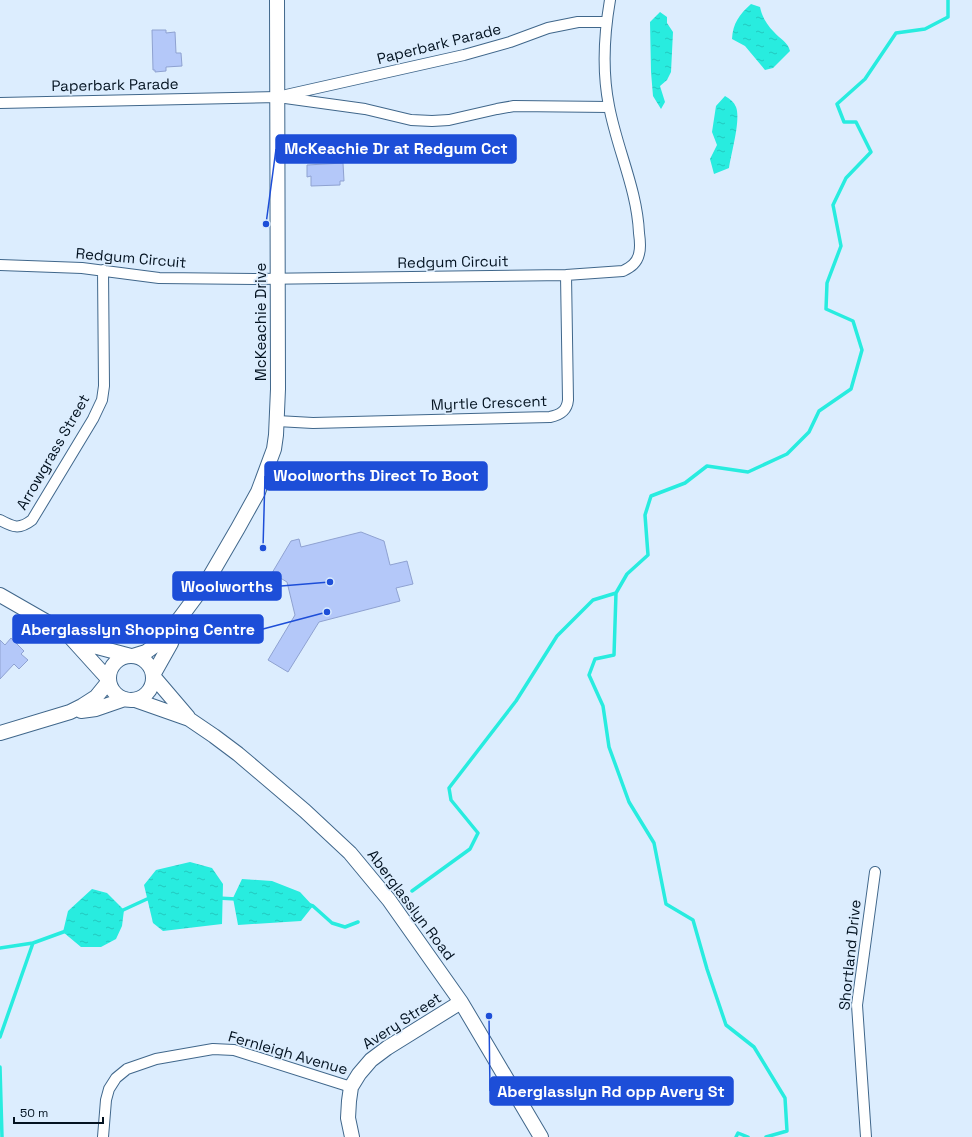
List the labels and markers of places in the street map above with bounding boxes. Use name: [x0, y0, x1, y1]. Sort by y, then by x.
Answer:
callout: McKeachie Dr at Redgum Cct: [276, 135, 516, 163]
callout: Woolworths Direct To Boot: [265, 462, 487, 490]
callout: Woolworths: [173, 572, 281, 600]
callout: Aberglasslyn Shopping Centre: [13, 615, 263, 643]
callout: Aberglasslyn Rd opp Avery St: [490, 1077, 733, 1105]

